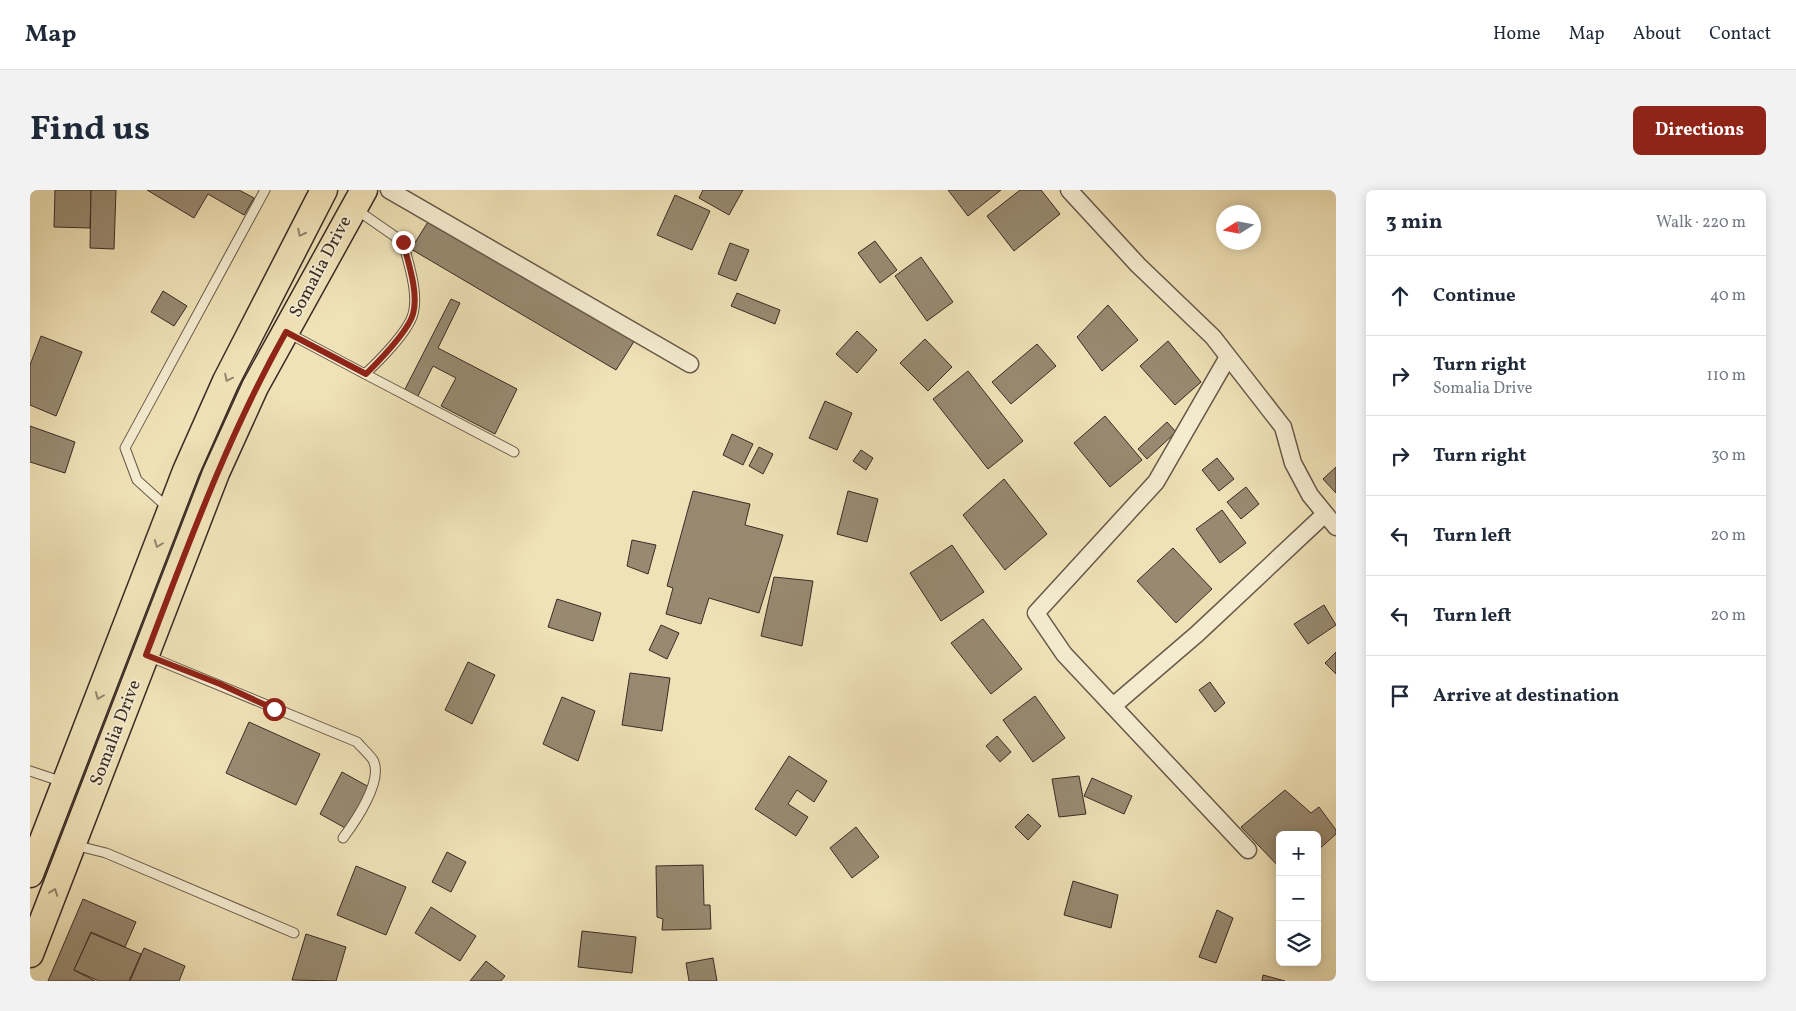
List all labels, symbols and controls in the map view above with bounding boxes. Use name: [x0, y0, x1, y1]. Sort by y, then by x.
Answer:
text: Map: [25, 18, 76, 52]
text: Home: [1493, 22, 1541, 47]
text: Map: [1569, 22, 1605, 47]
text: About: [1633, 22, 1681, 47]
text: Contact: [1709, 22, 1771, 47]
text: Find us: [30, 106, 150, 154]
button: Directions: [1633, 106, 1766, 155]
north arrow: [1216, 205, 1261, 250]
text: 3 min: [1386, 208, 1442, 237]
street label: Somalia Drive: [284, 212, 358, 322]
text: Walk · 220 m: [1656, 212, 1746, 234]
one-way arrow: [297, 228, 307, 237]
route end: [392, 231, 415, 254]
icon: ahead: [1386, 282, 1414, 310]
text: Continue: [1433, 283, 1516, 309]
text: 40 m: [1710, 285, 1746, 307]
text: Turn right: [1433, 352, 1526, 378]
icon: right: [1386, 362, 1414, 390]
text: 110 m: [1707, 365, 1746, 387]
one-way arrow: [223, 373, 234, 382]
text: Somalia Drive: [1433, 378, 1532, 400]
icon: right: [1386, 442, 1414, 470]
text: Turn right: [1433, 443, 1526, 469]
text: 30 m: [1711, 445, 1746, 467]
icon: left: [1386, 522, 1414, 550]
text: Turn left: [1433, 523, 1512, 549]
text: 20 m: [1711, 525, 1746, 547]
one-way arrow: [153, 539, 164, 548]
icon: left: [1386, 602, 1414, 630]
text: Turn left: [1433, 603, 1512, 629]
text: 20 m: [1711, 605, 1746, 627]
street label: Somalia Drive: [84, 676, 148, 790]
icon: arrive: [1386, 682, 1414, 710]
text: Arrive at destination: [1433, 683, 1619, 709]
one-way arrow: [95, 691, 105, 699]
route start: [263, 698, 286, 721]
map controls: [1276, 831, 1321, 966]
button: +: [1276, 831, 1321, 876]
button: −: [1276, 876, 1321, 921]
one-way arrow: [48, 889, 58, 897]
button: layers: [1276, 921, 1321, 966]

